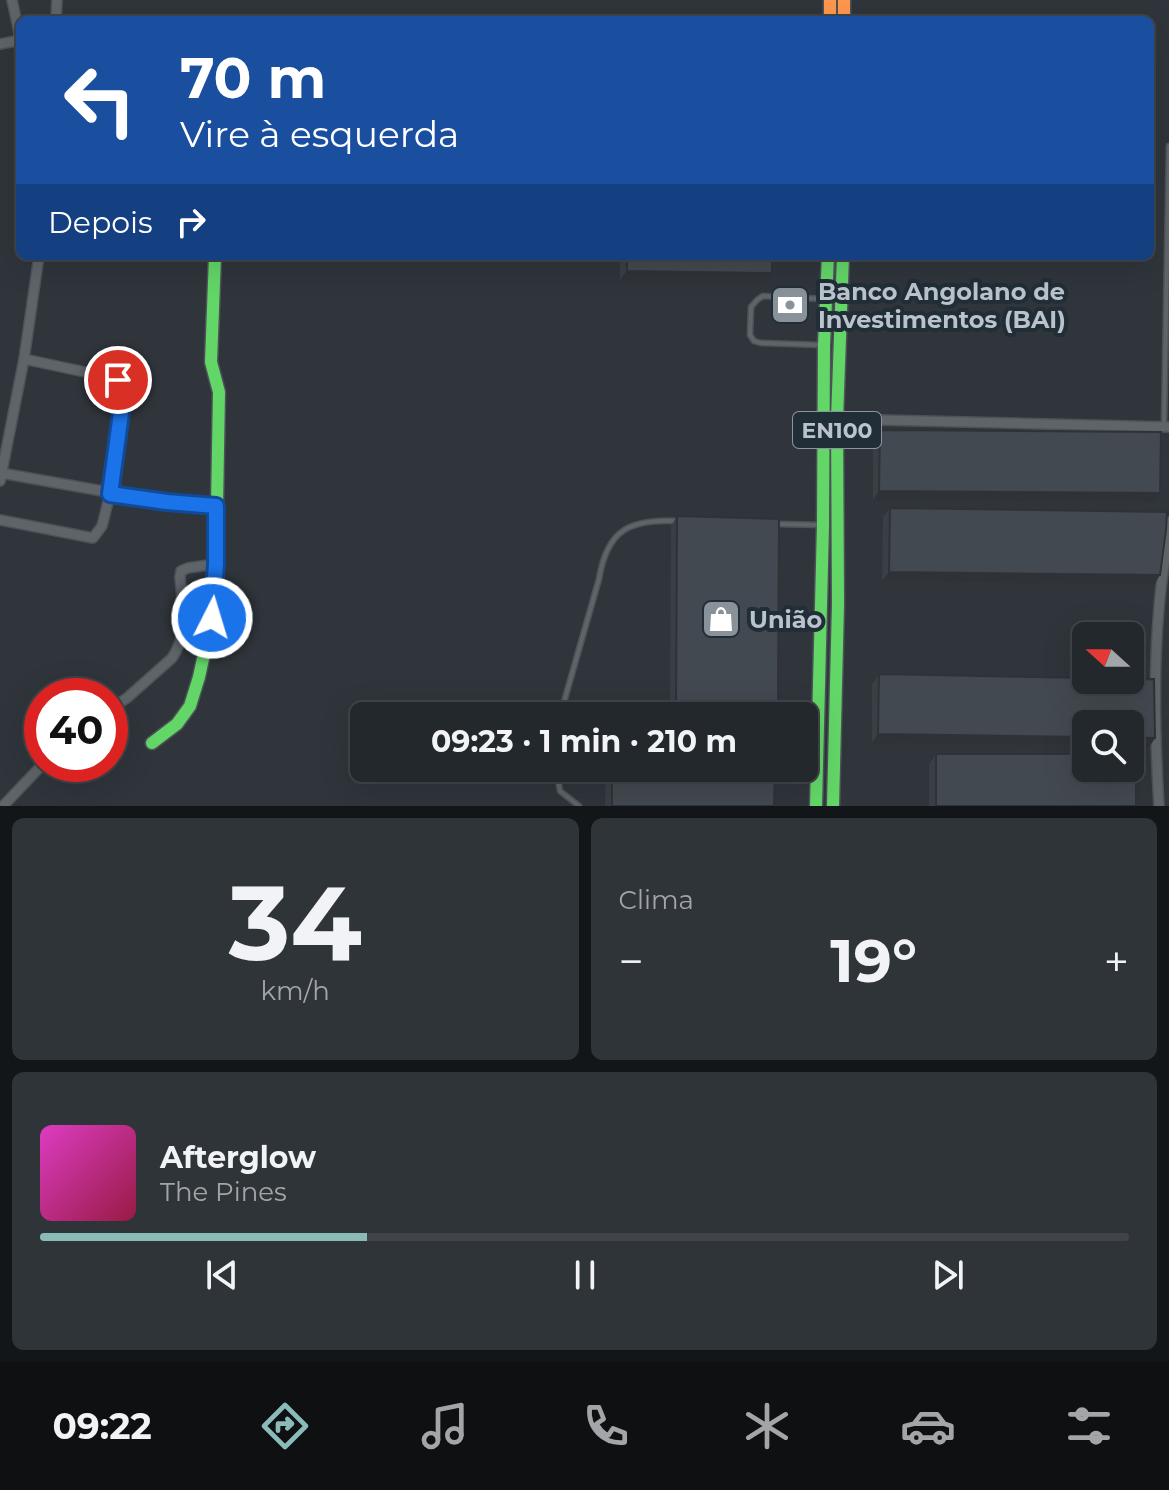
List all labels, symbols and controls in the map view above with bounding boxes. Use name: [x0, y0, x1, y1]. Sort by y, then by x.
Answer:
text: 70 m: [180, 44, 326, 112]
icon: left: [48, 48, 152, 152]
text: Vire à esquerda: [180, 112, 459, 156]
icon: right: [169, 200, 213, 244]
text: Depois: [48, 204, 153, 241]
place label: Banco Angolano de Investimentos (BAI): [818, 277, 1066, 334]
bank icon: Banco Angolano de Investimentos (BAI): [769, 284, 811, 326]
pin: [84, 346, 152, 414]
icon: arrive: [96, 358, 140, 402]
road number: EN100: [793, 412, 881, 448]
position arrow: [170, 576, 254, 660]
shop icon: União: [700, 598, 742, 640]
place label: União: [749, 605, 822, 634]
north arrow: [1072, 622, 1144, 694]
map controls: [1072, 622, 1144, 782]
speed limit sign: 40: [24, 678, 128, 782]
button: search: [1072, 710, 1144, 782]
text: 09:23 · 1 min · 210 m: [431, 723, 737, 760]
text: 34: [229, 859, 362, 986]
text: Clima: [619, 884, 694, 916]
text: 19°: [830, 924, 917, 997]
text: −: [619, 934, 644, 988]
text: +: [1104, 934, 1129, 988]
text: km/h: [261, 975, 330, 1007]
text: Afterglow: [160, 1139, 316, 1176]
text: The Pines: [160, 1176, 287, 1208]
icon: previous: [200, 1253, 244, 1297]
icon: pause: [563, 1253, 607, 1297]
icon: next: [926, 1253, 970, 1297]
icon: directions: [257, 1398, 313, 1454]
icon: music: [417, 1398, 473, 1454]
icon: phone: [578, 1398, 634, 1454]
icon: climate: [739, 1398, 795, 1454]
icon: car: [900, 1398, 956, 1454]
icon: filters: [1061, 1398, 1117, 1454]
text: 09:22: [52, 1404, 152, 1448]

